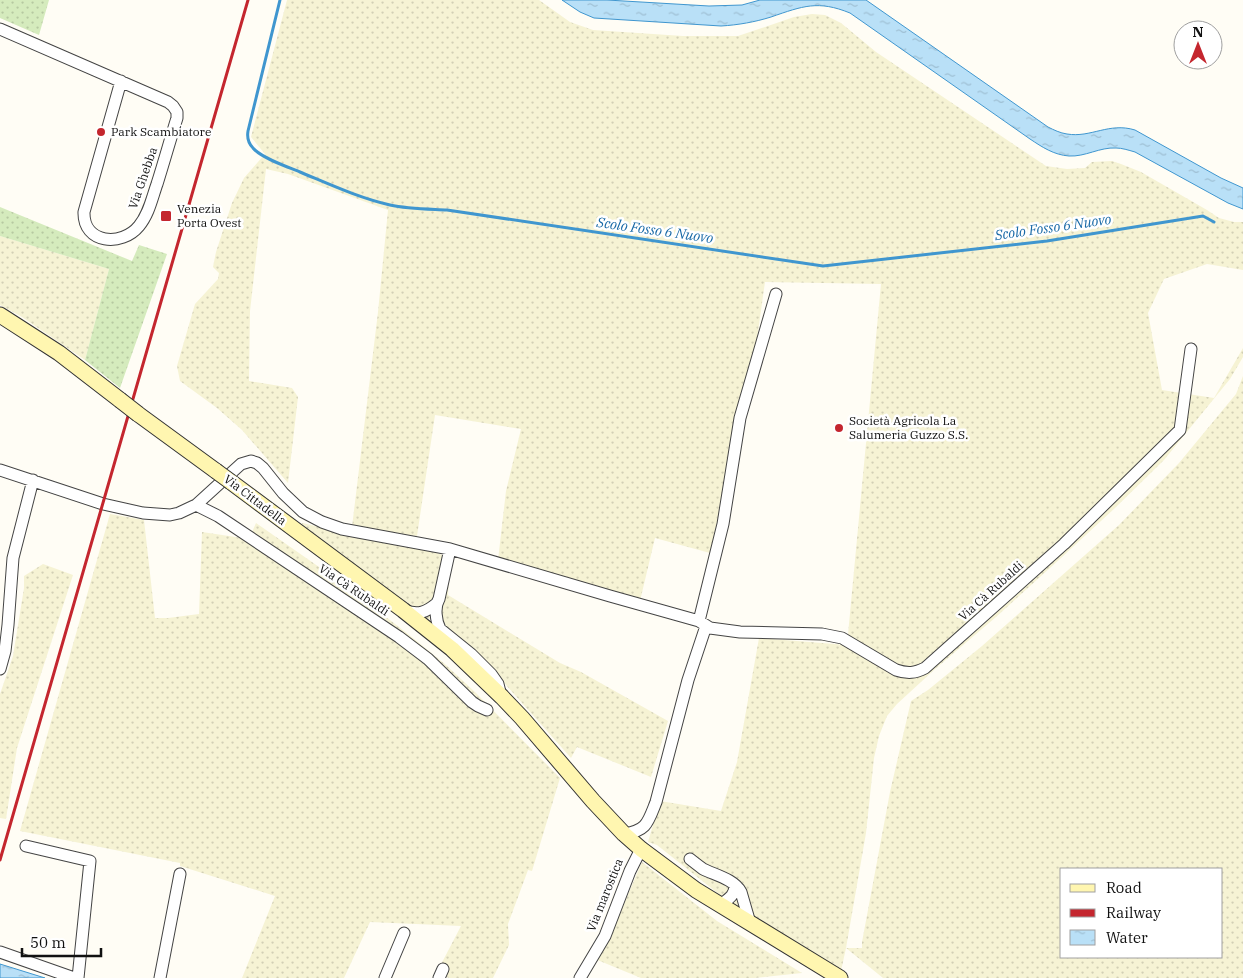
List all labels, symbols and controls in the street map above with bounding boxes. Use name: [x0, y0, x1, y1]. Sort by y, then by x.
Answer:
north arrow: [1173, 20, 1223, 70]
text: N: [1192, 23, 1204, 41]
place label: Park Scambiatore: [111, 124, 211, 139]
marker: Park Scambiatore: [95, 126, 107, 138]
street label: Via Ghebba: [125, 145, 160, 211]
place label: Venezia Porta Ovest: [177, 201, 241, 230]
marker: Venezia Porta Ovest: [159, 209, 173, 223]
water label: Scolo Fosso 6 Nuovo: [993, 210, 1113, 244]
water label: Scolo Fosso 6 Nuovo: [595, 213, 715, 247]
place label: Società Agricola La Salumeria Guzzo S.S.: [849, 413, 968, 442]
marker: Società Agricola La Salumeria Guzzo S.S.: [833, 422, 845, 434]
street label: Via Cittadella: [221, 471, 290, 528]
street label: Via Cà Rubaldi: [955, 558, 1026, 624]
street label: Via Cà Rubaldi: [316, 560, 393, 619]
street label: Via marostica: [583, 856, 626, 934]
legend: [1060, 868, 1223, 958]
text: Road: [1106, 878, 1142, 897]
text: Railway: [1106, 903, 1161, 922]
scale bar: [22, 926, 101, 958]
text: Water: [1106, 928, 1148, 947]
text: 50 m: [30, 933, 66, 952]

